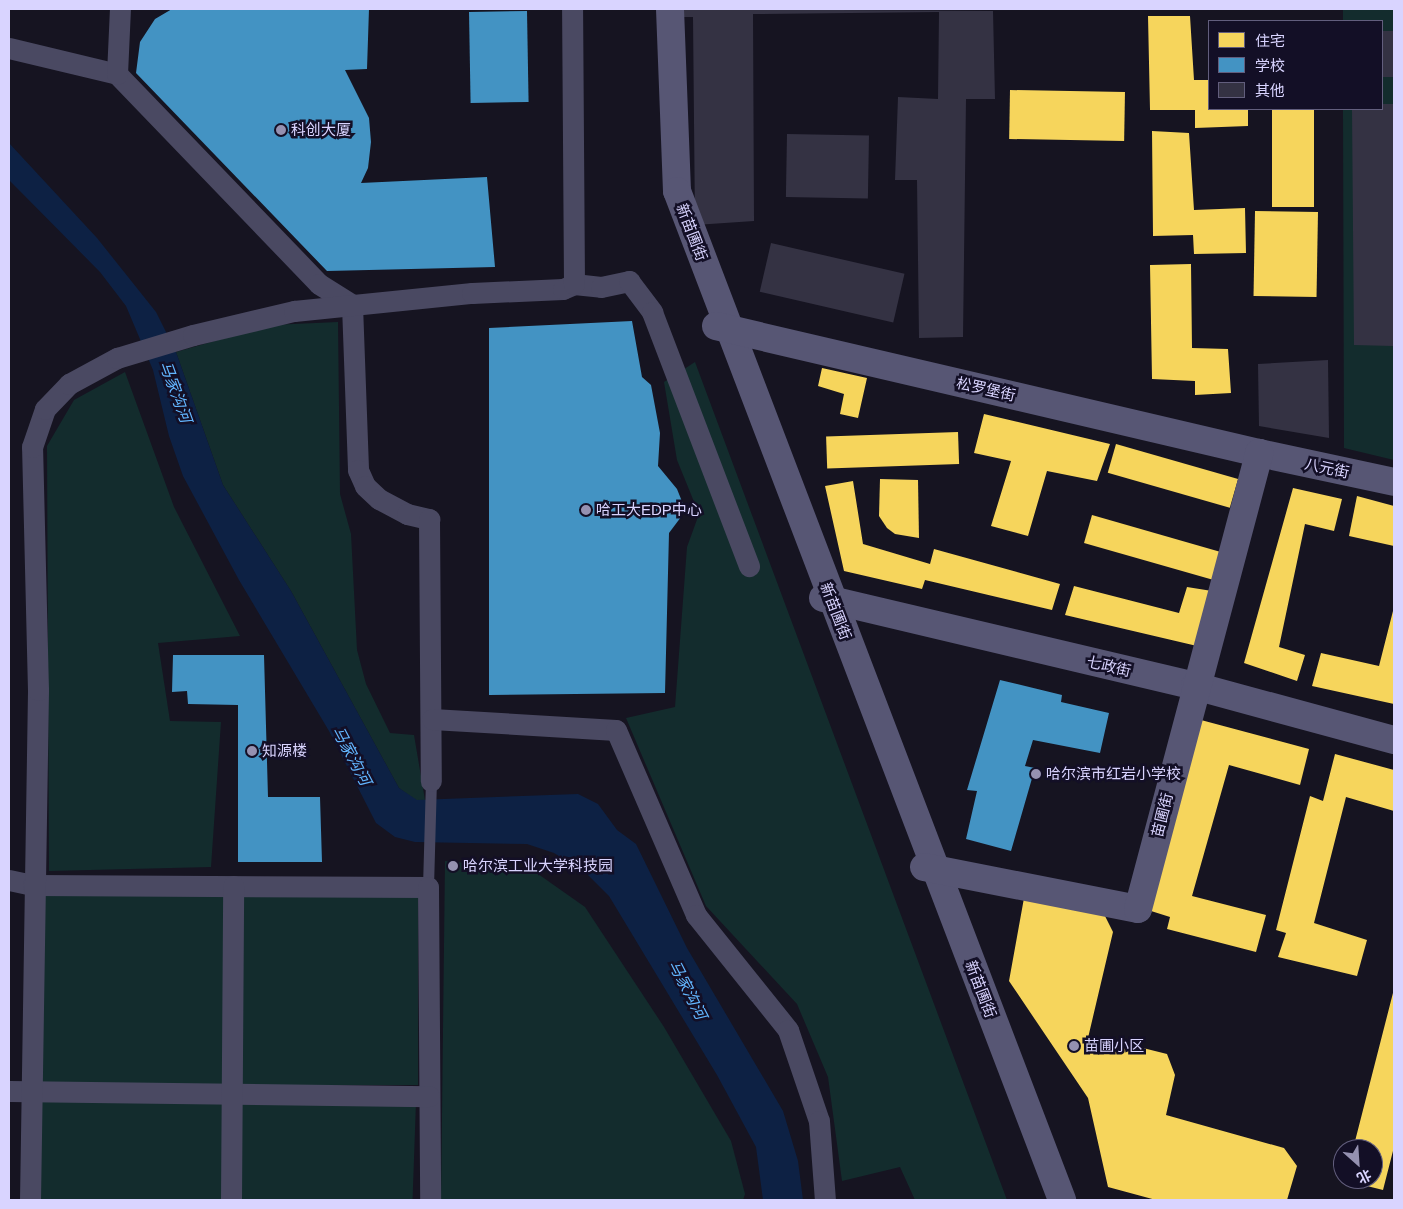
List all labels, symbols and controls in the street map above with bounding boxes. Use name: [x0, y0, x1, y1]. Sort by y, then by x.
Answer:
legend: [1208, 20, 1383, 110]
text: 住宅: [1255, 32, 1285, 49]
text: 学校: [1255, 57, 1285, 74]
text: 其他: [1255, 82, 1285, 99]
place label: 科创大厦: [291, 121, 351, 139]
marker: 科创大厦: [275, 124, 287, 136]
street label: 新苗圃街: [673, 201, 711, 263]
water label: 马家沟河: [155, 359, 195, 425]
street label: 松罗堡街: [955, 373, 1017, 405]
street label: 八元街: [1303, 455, 1351, 481]
place label: 哈工大EDP中心: [596, 501, 702, 519]
marker: 哈工大EDP中心: [580, 504, 592, 516]
street label: 新苗圃街: [817, 580, 855, 642]
street label: 七政街: [1085, 652, 1133, 680]
water label: 马家沟河: [328, 723, 374, 789]
place label: 知源楼: [262, 742, 307, 760]
marker: 知源楼: [246, 745, 258, 757]
place label: 哈尔滨市红岩小学校: [1046, 765, 1181, 783]
marker: 哈尔滨市红岩小学校: [1030, 768, 1042, 780]
street label: 苗圃街: [1148, 791, 1176, 839]
place label: 哈尔滨工业大学科技园: [463, 857, 613, 875]
marker: 哈尔滨工业大学科技园: [447, 860, 459, 872]
water label: 马家沟河: [664, 957, 710, 1023]
street label: 新苗圃街: [962, 958, 1000, 1020]
place label: 苗圃小区: [1084, 1037, 1144, 1055]
marker: 苗圃小区: [1068, 1040, 1080, 1052]
north arrow: [1333, 1139, 1383, 1189]
text: 北: [1354, 1166, 1374, 1187]

